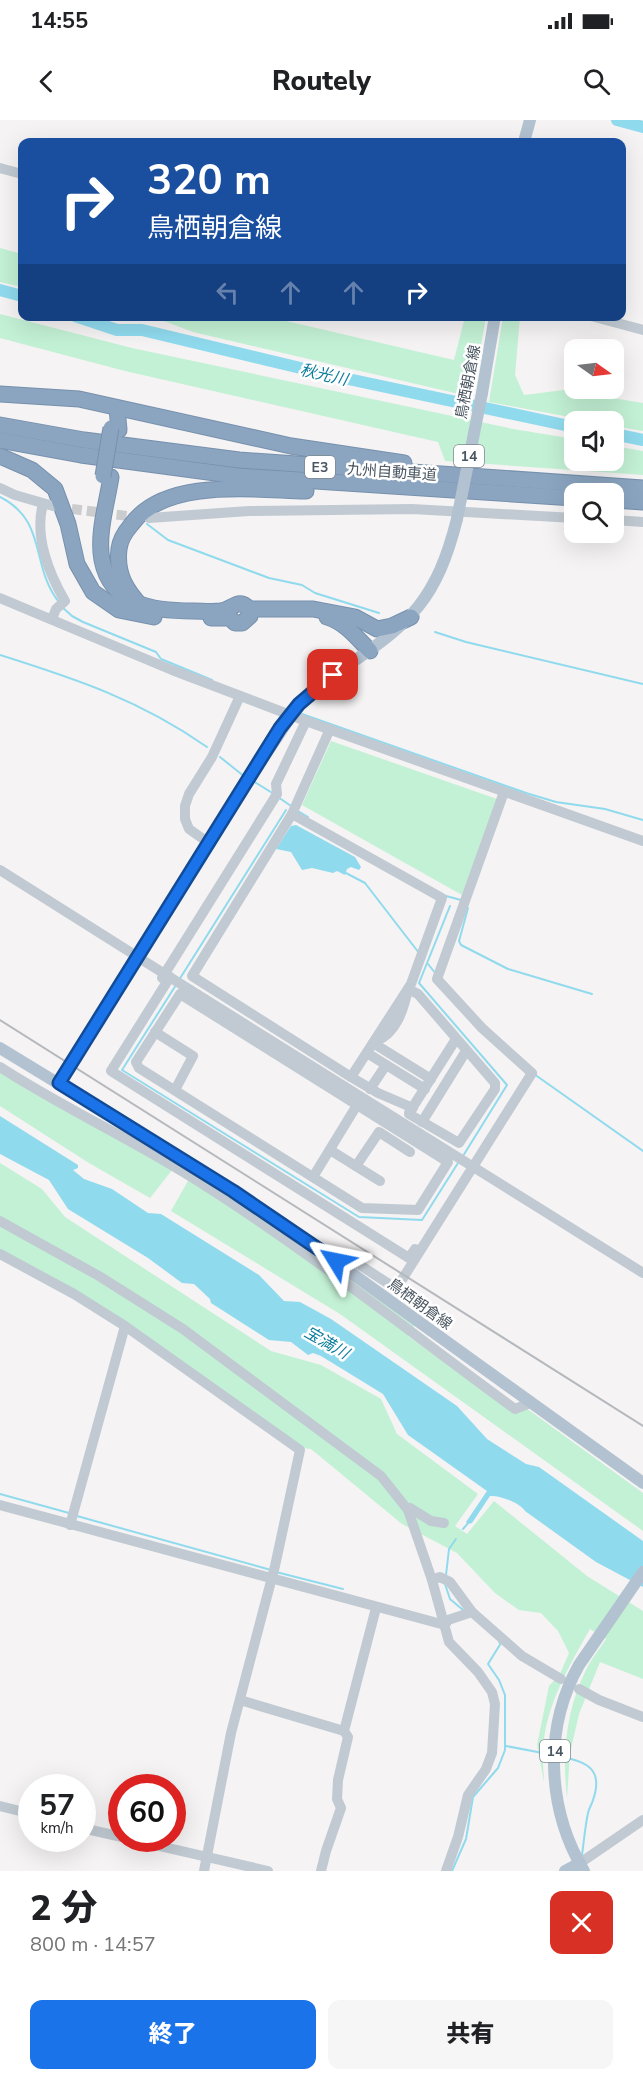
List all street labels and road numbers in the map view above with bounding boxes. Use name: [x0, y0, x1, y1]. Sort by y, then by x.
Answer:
street label: 鳥栖朝倉線: [451, 343, 485, 421]
road number: 14: [454, 445, 484, 467]
road number: E3: [305, 456, 335, 478]
street label: 九州自動車道: [346, 459, 438, 485]
street label: 鳥栖朝倉線: [384, 1274, 456, 1334]
road number: 14: [540, 1740, 570, 1762]

